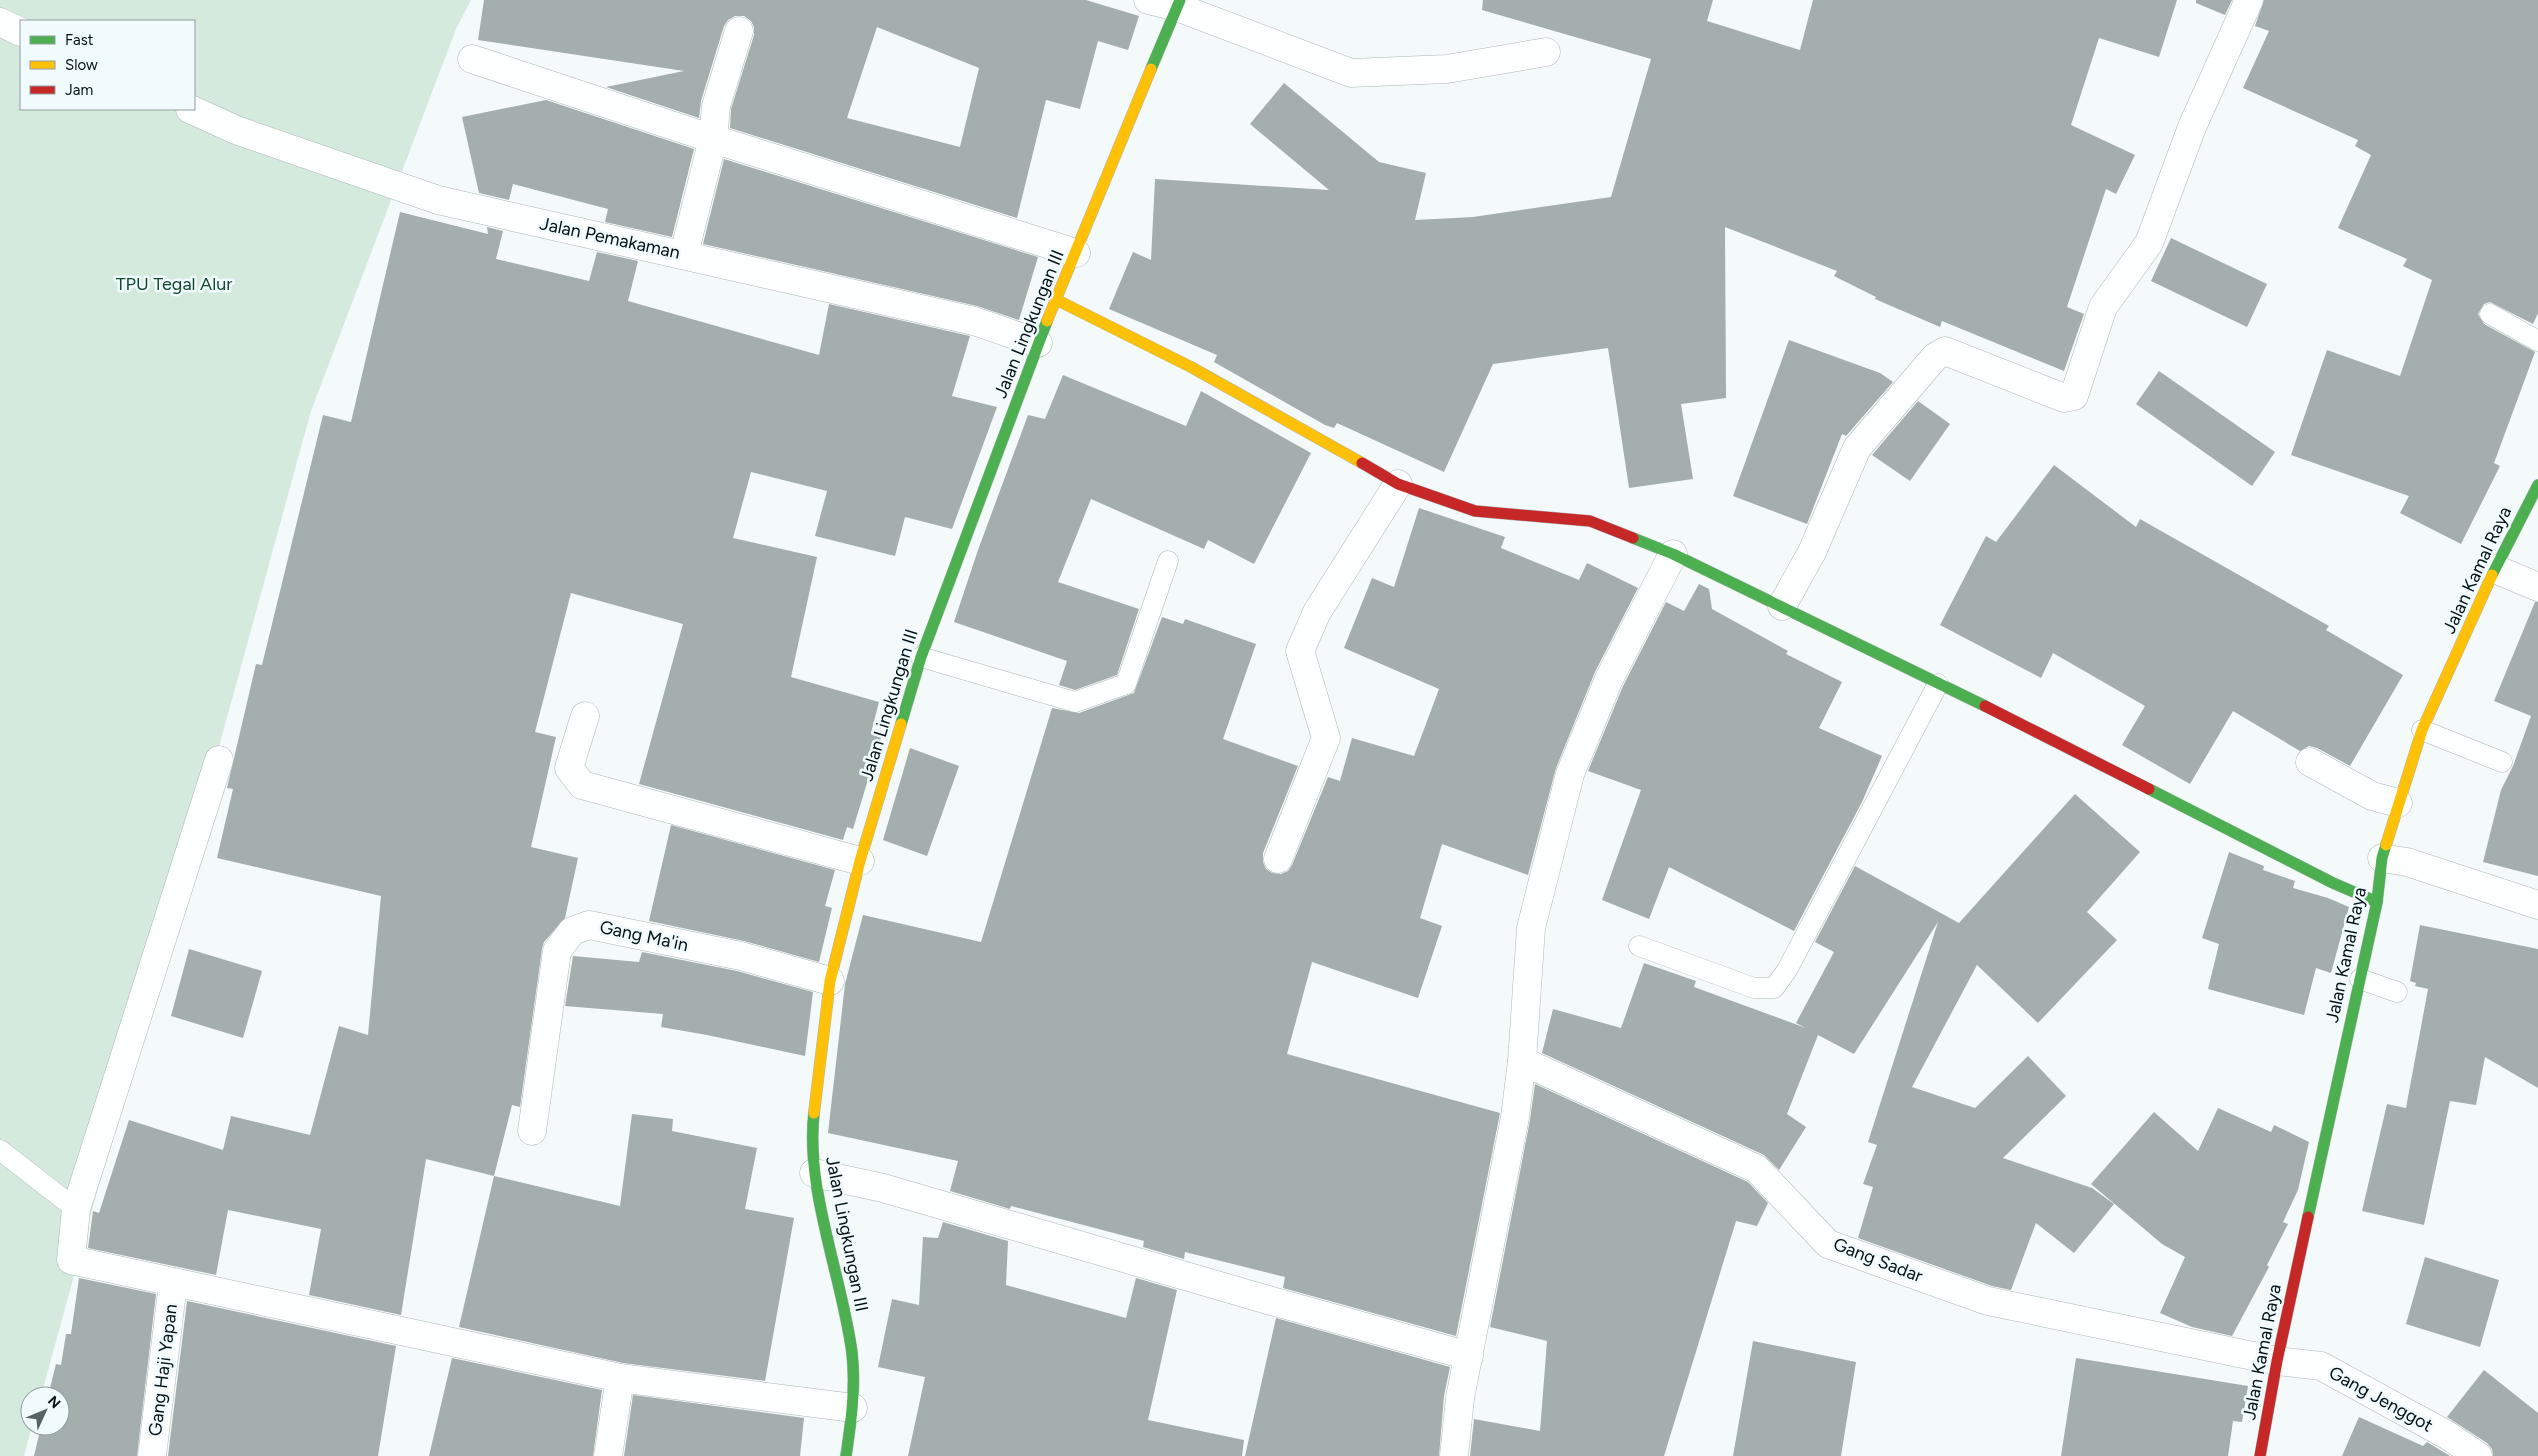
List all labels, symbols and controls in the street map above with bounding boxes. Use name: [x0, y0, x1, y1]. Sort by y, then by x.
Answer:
legend: [20, 20, 195, 110]
text: Fast: [65, 31, 94, 49]
text: Slow: [65, 56, 98, 74]
text: Jam: [65, 81, 93, 99]
street label: Jalan Pemakaman: [538, 212, 682, 264]
street label: Jalan Lingkungan III: [989, 247, 1069, 401]
park label: TPU Tegal Alur: [116, 273, 232, 295]
street label: Jalan Kamal Raya: [2438, 503, 2516, 637]
street label: Jalan Lingkungan III: [855, 626, 923, 784]
street label: Jalan Kamal Raya: [2321, 885, 2371, 1025]
street label: Gang Ma'in: [598, 916, 690, 956]
street label: Jalan Lingkungan III: [821, 1154, 873, 1314]
street label: Gang Sadar: [1830, 1233, 1926, 1287]
street label: Jalan Kamal Raya: [2238, 1282, 2286, 1422]
street label: Gang Haji Yapan: [144, 1303, 182, 1437]
street label: Gang Jenggot: [2325, 1361, 2437, 1437]
north arrow: [20, 1386, 70, 1436]
text: N: [44, 1393, 64, 1412]

